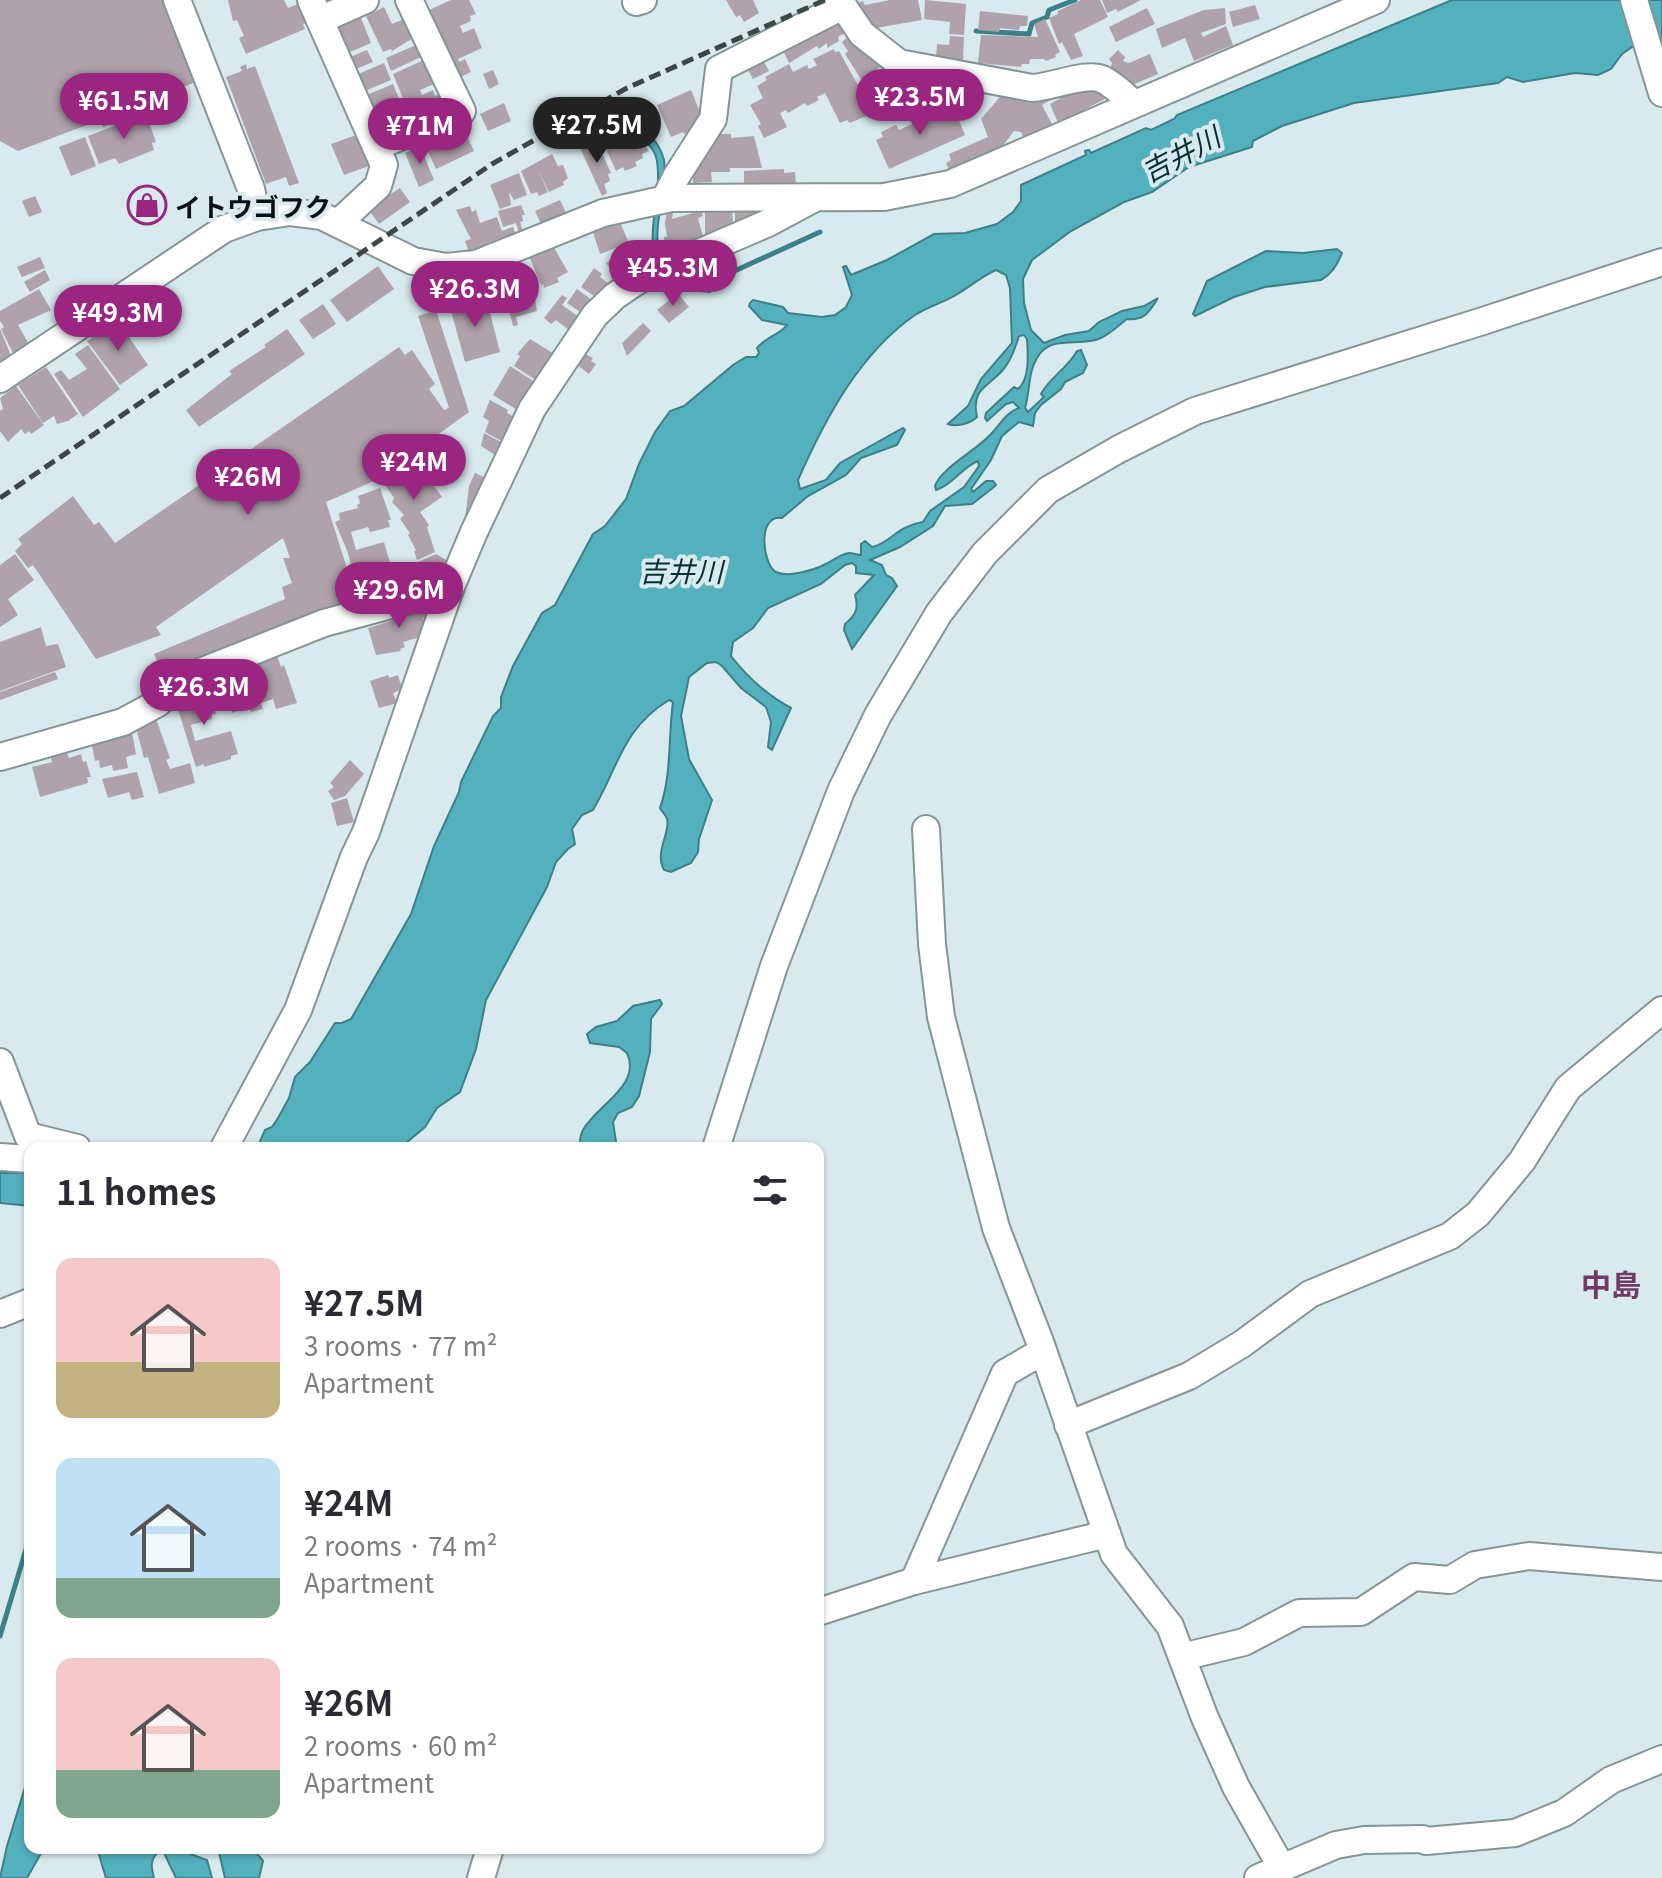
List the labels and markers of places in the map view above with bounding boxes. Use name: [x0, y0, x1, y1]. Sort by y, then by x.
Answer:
pin: ¥23.5M: [855, 69, 985, 137]
pin: ¥61.5M: [59, 73, 189, 141]
pin: ¥27.5M: [532, 97, 662, 165]
pin: ¥71M: [373, 98, 467, 166]
shop icon: イトウゴフク: [126, 184, 168, 226]
place label: イトウゴフク: [175, 187, 331, 224]
pin: ¥45.3M: [608, 240, 738, 308]
pin: ¥26.3M: [410, 261, 540, 329]
pin: ¥49.3M: [53, 285, 183, 353]
pin: ¥24M: [367, 434, 461, 502]
pin: ¥26M: [201, 449, 295, 517]
pin: ¥29.6M: [334, 562, 464, 630]
pin: ¥26.3M: [139, 659, 269, 727]

